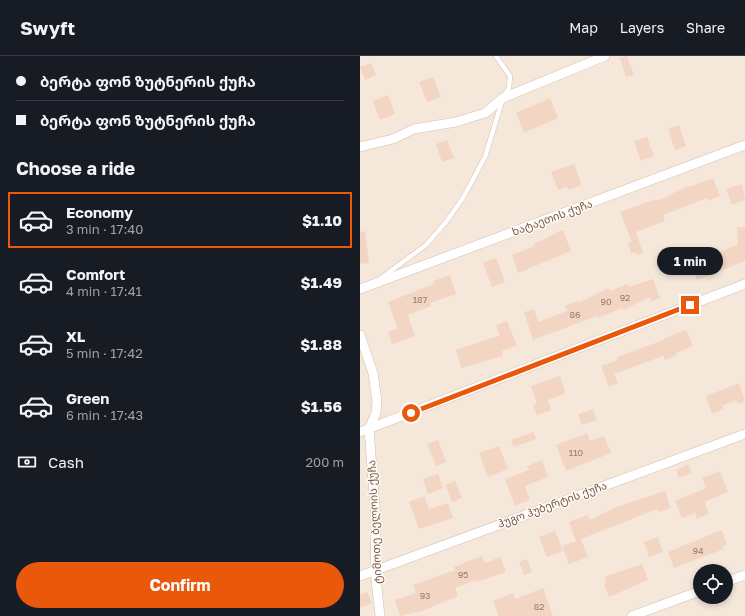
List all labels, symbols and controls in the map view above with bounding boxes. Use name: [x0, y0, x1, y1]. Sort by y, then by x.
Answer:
text: Swyft: [20, 16, 75, 39]
text: Map: [569, 19, 598, 36]
text: Layers: [620, 19, 664, 36]
text: Share: [686, 19, 725, 36]
text: ბერტა ფონ ზუტნერის ქუჩა: [40, 72, 256, 90]
text: ბერტა ფონ ზუტნერის ქუჩა: [40, 111, 256, 129]
text: Choose a ride: [16, 157, 135, 179]
street label: ხატაეთის ქუჩა: [510, 196, 594, 239]
icon: car: [18, 202, 54, 238]
text: Economy: [66, 203, 133, 221]
text: $1.10: [302, 211, 342, 229]
text: 3 min · 17:40: [66, 221, 143, 237]
callout: 1 min: [657, 247, 723, 275]
text: 1 min: [674, 253, 706, 269]
icon: car: [18, 264, 54, 300]
text: Comfort: [66, 265, 125, 283]
text: $1.49: [301, 273, 342, 291]
text: 4 min · 17:41: [66, 283, 142, 299]
house number: 92: [620, 292, 630, 303]
house number: 187: [413, 294, 428, 305]
house number: 90: [600, 296, 612, 307]
route end: [681, 296, 699, 314]
house number: 86: [570, 309, 580, 320]
icon: car: [18, 326, 54, 362]
text: XL: [66, 327, 85, 345]
text: $1.88: [300, 335, 342, 353]
text: 5 min · 17:42: [66, 345, 143, 361]
icon: car: [18, 388, 54, 424]
text: Green: [66, 389, 109, 407]
text: $1.56: [301, 397, 342, 415]
route start: [402, 404, 420, 422]
text: 6 min · 17:43: [66, 407, 143, 423]
house number: 110: [569, 447, 584, 458]
icon: cash: [16, 451, 38, 473]
text: Cash: [48, 453, 84, 471]
text: 200 m: [306, 454, 344, 470]
street label: ტიმოთე ბელოის ქუჩა: [364, 460, 385, 584]
street label: ჰუგო ჰუბერტის ქუჩა: [496, 478, 609, 531]
house number: 94: [693, 545, 704, 556]
button: Confirm: [16, 562, 344, 608]
map controls: [693, 564, 733, 604]
button: locate: [693, 564, 733, 604]
house number: 95: [458, 569, 468, 580]
house number: 93: [420, 590, 430, 601]
house number: 82: [534, 601, 544, 612]

